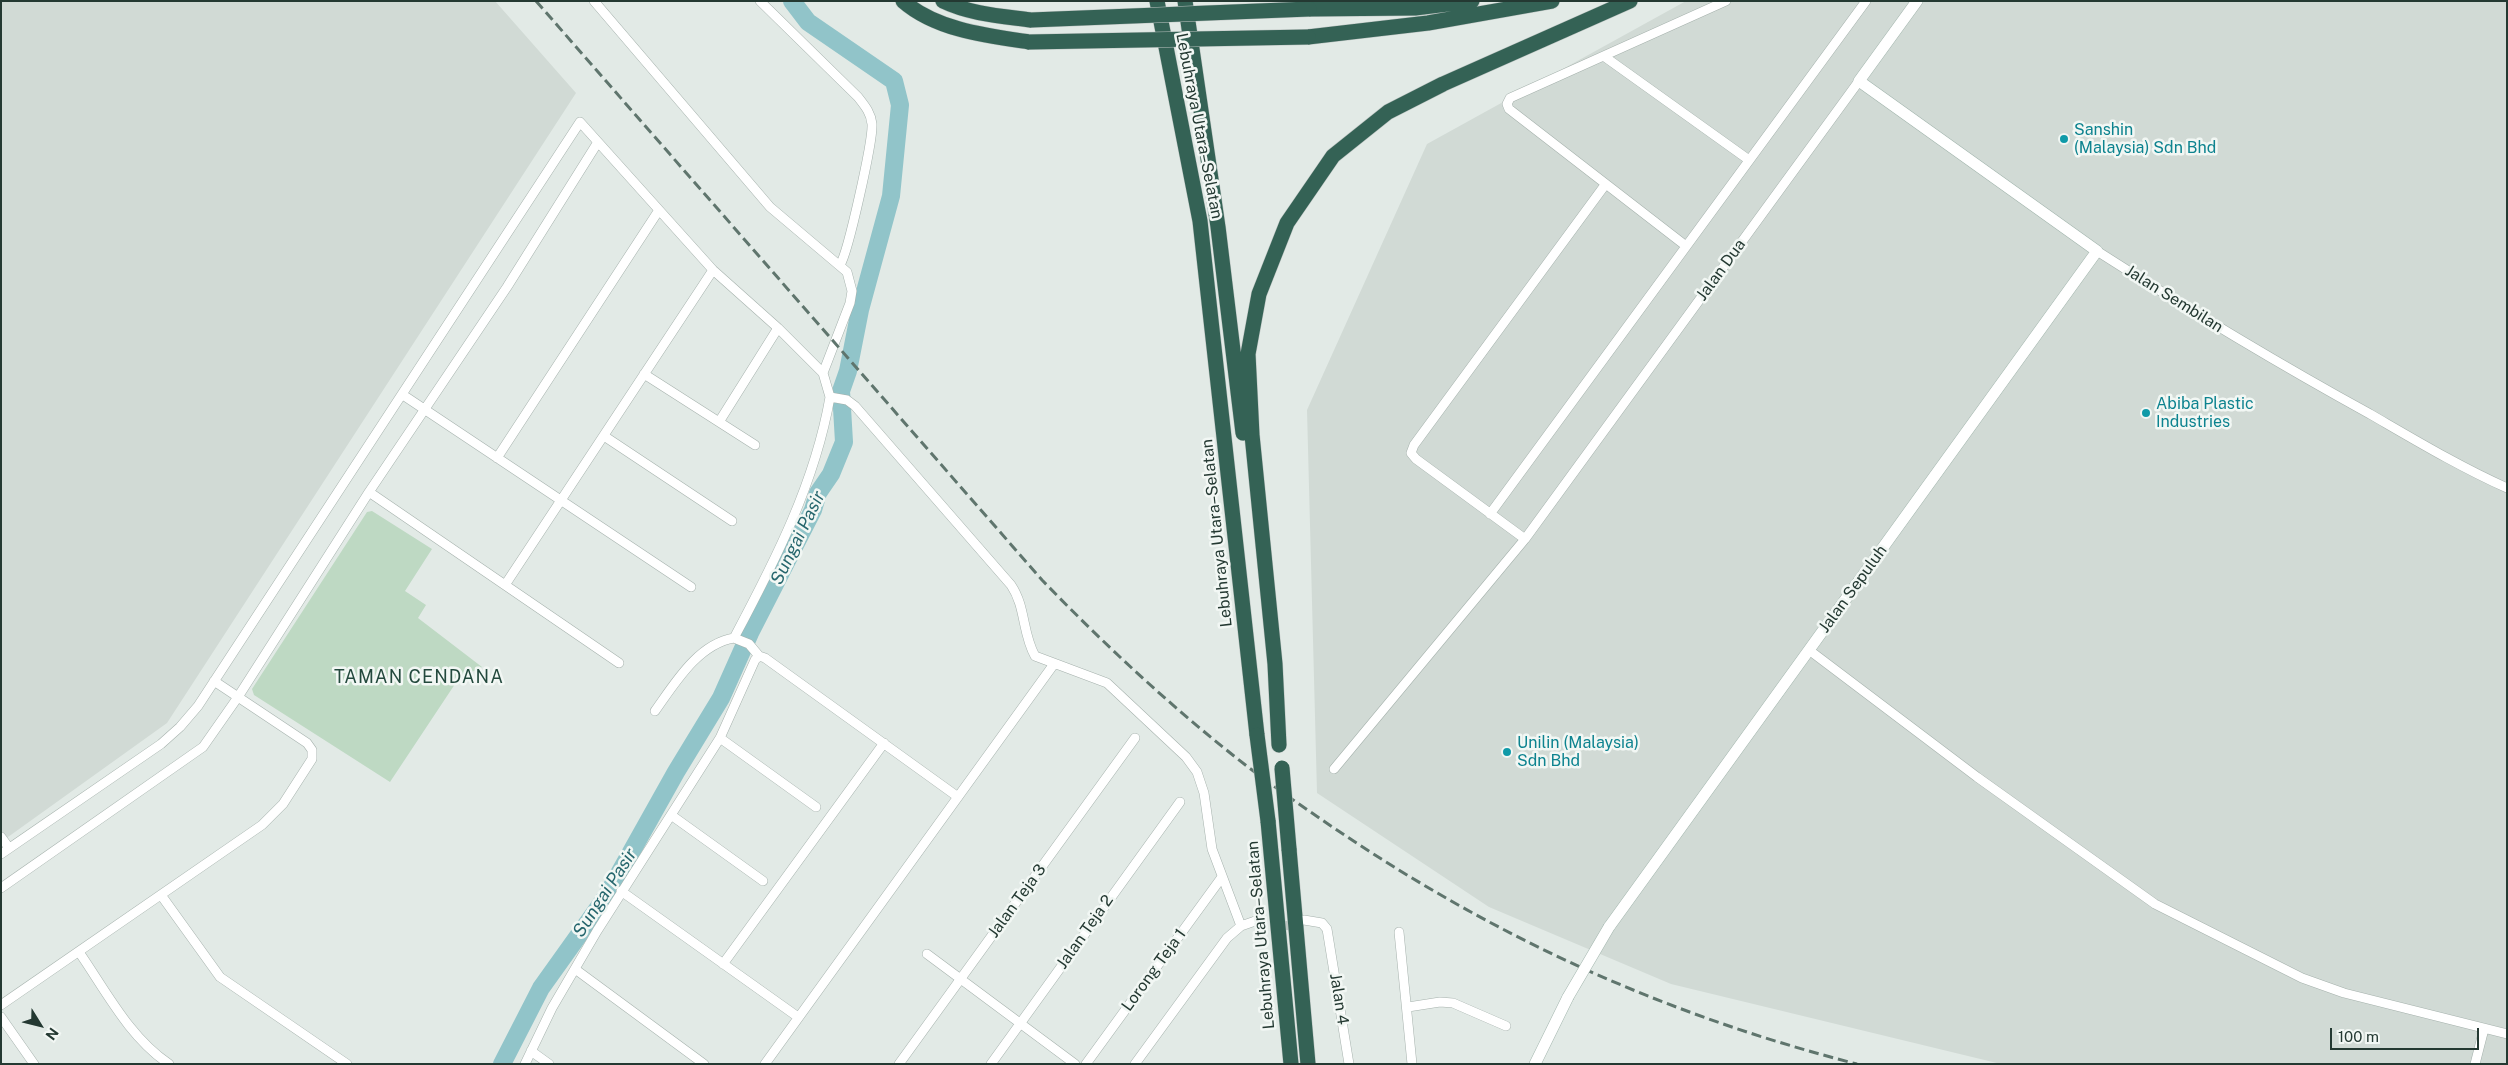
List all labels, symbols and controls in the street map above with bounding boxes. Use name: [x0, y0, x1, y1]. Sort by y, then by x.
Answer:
street label: Lebuhraya Utara–Selatan: [1172, 31, 1226, 221]
place label: Sanshin (Malaysia) Sdn Bhd: [2074, 120, 2216, 158]
marker: Sanshin (Malaysia) Sdn Bhd: [2058, 133, 2070, 145]
street label: Jalan Dua: [1692, 236, 1750, 304]
street label: Jalan Sembilan: [2121, 261, 2227, 337]
place label: Abiba Plastic Industries: [2156, 394, 2254, 432]
marker: Abiba Plastic Industries: [2140, 407, 2152, 419]
street label: Lebuhraya Utara–Selatan: [1198, 438, 1236, 628]
water label: Sungai Pasir: [766, 488, 830, 588]
street label: Jalan Sepuluh: [1815, 541, 1891, 637]
district label: TAMAN CENDANA: [332, 666, 506, 688]
place label: Unilin (Malaysia) Sdn Bhd: [1517, 733, 1639, 771]
marker: Unilin (Malaysia) Sdn Bhd: [1501, 746, 1513, 758]
street label: Lebuhraya Utara–Selatan: [1243, 840, 1279, 1030]
water label: Sungai Pasir: [568, 845, 642, 941]
street label: Jalan Teja 3: [984, 860, 1050, 942]
street label: Jalan Teja 2: [1053, 891, 1117, 973]
street label: Lorong Teja 1: [1118, 925, 1190, 1015]
street label: Jalan 4: [1325, 972, 1353, 1026]
north arrow: [15, 1000, 65, 1050]
scale bar: [2333, 1018, 2482, 1050]
text: N: [42, 1025, 62, 1043]
text: 100 m: [2338, 1028, 2379, 1045]

